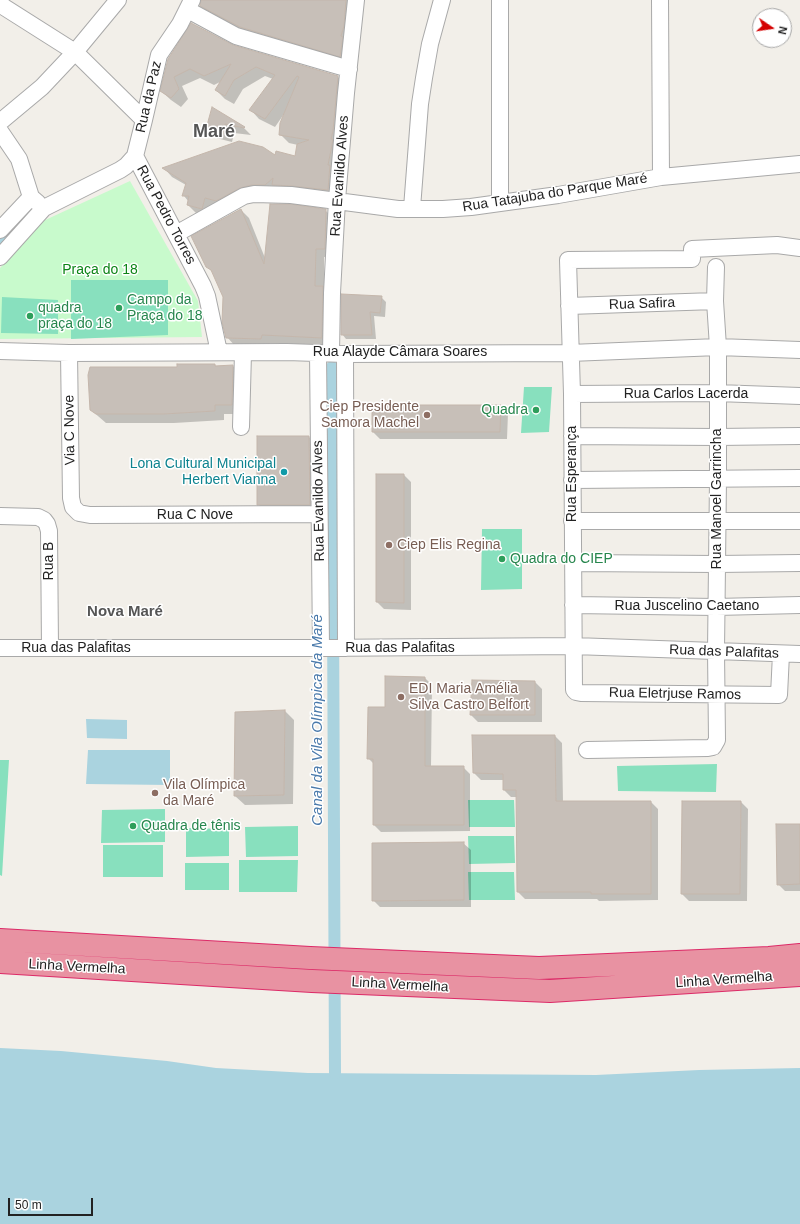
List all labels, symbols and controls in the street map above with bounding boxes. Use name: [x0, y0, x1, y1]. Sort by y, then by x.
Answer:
north arrow: [752, 8, 792, 48]
text: N: [776, 25, 789, 36]
street label: Rua da Paz: [133, 59, 165, 135]
street label: Rua Evanildo Alves: [327, 115, 353, 237]
district label: Maré: [193, 121, 235, 143]
street label: Rua Pedro Torres: [133, 163, 199, 267]
street label: Rua Tatajuba do Parque Maré: [461, 170, 649, 216]
park label: Praça do 18: [62, 262, 138, 278]
place label: Campo da Praça do 18: [127, 292, 202, 324]
street label: Rua Safira: [609, 294, 675, 314]
place label: quadra praça do 18: [38, 300, 112, 332]
marker: Campo da Praça do 18: [114, 303, 124, 313]
marker: quadra praça do 18: [25, 311, 35, 321]
street label: Rua Alayde Câmara Soares: [313, 344, 487, 360]
street label: Rua Carlos Lacerda: [624, 386, 748, 402]
street label: Via C Nove: [61, 395, 79, 465]
place label: Ciep Presidente Samora Machel: [319, 399, 419, 432]
place label: Quadra: [481, 402, 528, 418]
marker: Quadra: [531, 405, 541, 415]
marker: Ciep Presidente Samora Machel: [422, 410, 432, 420]
street label: Rua Esperança: [564, 426, 580, 522]
street label: Rua Manoel Garrincha: [709, 429, 725, 569]
street label: Rua Evanildo Alves: [310, 440, 328, 562]
place label: Lona Cultural Municipal Herbert Vianna: [130, 456, 276, 488]
marker: Lona Cultural Municipal Herbert Vianna: [279, 467, 289, 477]
street label: Rua C Nove: [157, 507, 233, 523]
place label: Ciep Elis Regina: [397, 537, 500, 553]
marker: Ciep Elis Regina: [384, 540, 394, 550]
street label: Rua B: [41, 542, 57, 580]
place label: Quadra do CIEP: [510, 551, 613, 567]
marker: Quadra do CIEP: [497, 554, 507, 564]
street label: Rua Juscelino Caetano: [615, 598, 759, 614]
district label: Nova Maré: [87, 603, 163, 621]
water label: Canal da Vila Olímpica da Maré: [309, 614, 327, 826]
street label: Rua das Palafitas: [21, 640, 131, 656]
street label: Rua das Palafitas: [345, 640, 455, 656]
street label: Rua das Palafitas: [669, 642, 779, 662]
place label: EDI Maria Amélia Silva Castro Belfort: [409, 681, 529, 714]
street label: Rua Eletrjuse Ramos: [609, 684, 741, 704]
marker: EDI Maria Amélia Silva Castro Belfort: [396, 692, 406, 702]
place label: Vila Olímpica da Maré: [163, 777, 245, 810]
marker: Vila Olímpica da Maré: [150, 788, 160, 798]
place label: Quadra de tênis: [141, 818, 241, 834]
marker: Quadra de tênis: [128, 821, 138, 831]
street label: Linha Vermelha: [28, 956, 126, 978]
street label: Linha Vermelha: [675, 968, 773, 992]
street label: Linha Vermelha: [351, 974, 449, 996]
scale bar: [10, 1190, 95, 1216]
text: 50 m: [15, 1198, 42, 1212]

